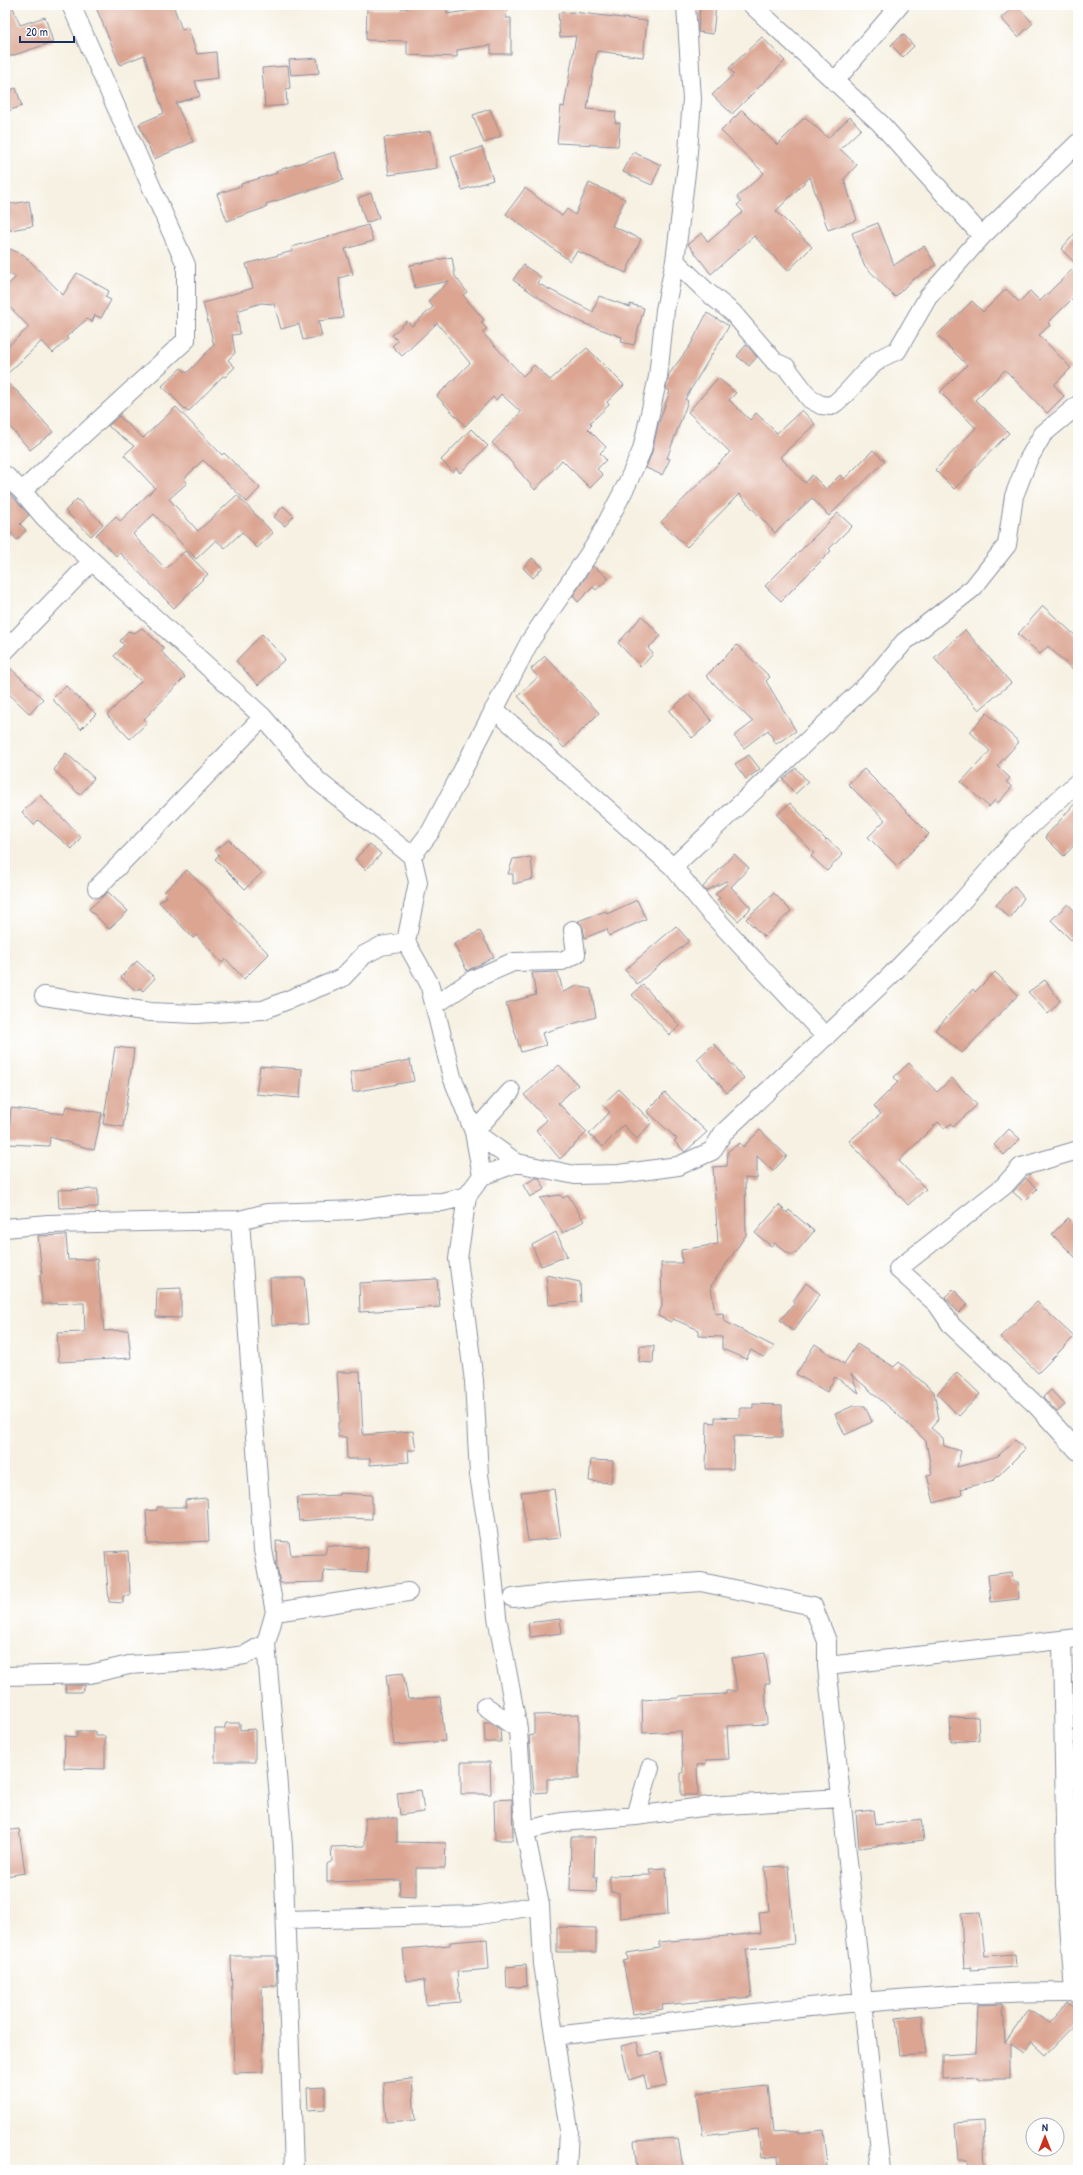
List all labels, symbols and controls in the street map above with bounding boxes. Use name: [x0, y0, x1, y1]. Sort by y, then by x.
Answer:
scale bar: [20, 18, 74, 44]
text: 20 m: [26, 23, 48, 40]
north arrow: [1025, 2117, 1065, 2157]
text: N: [1042, 2120, 1048, 2134]

